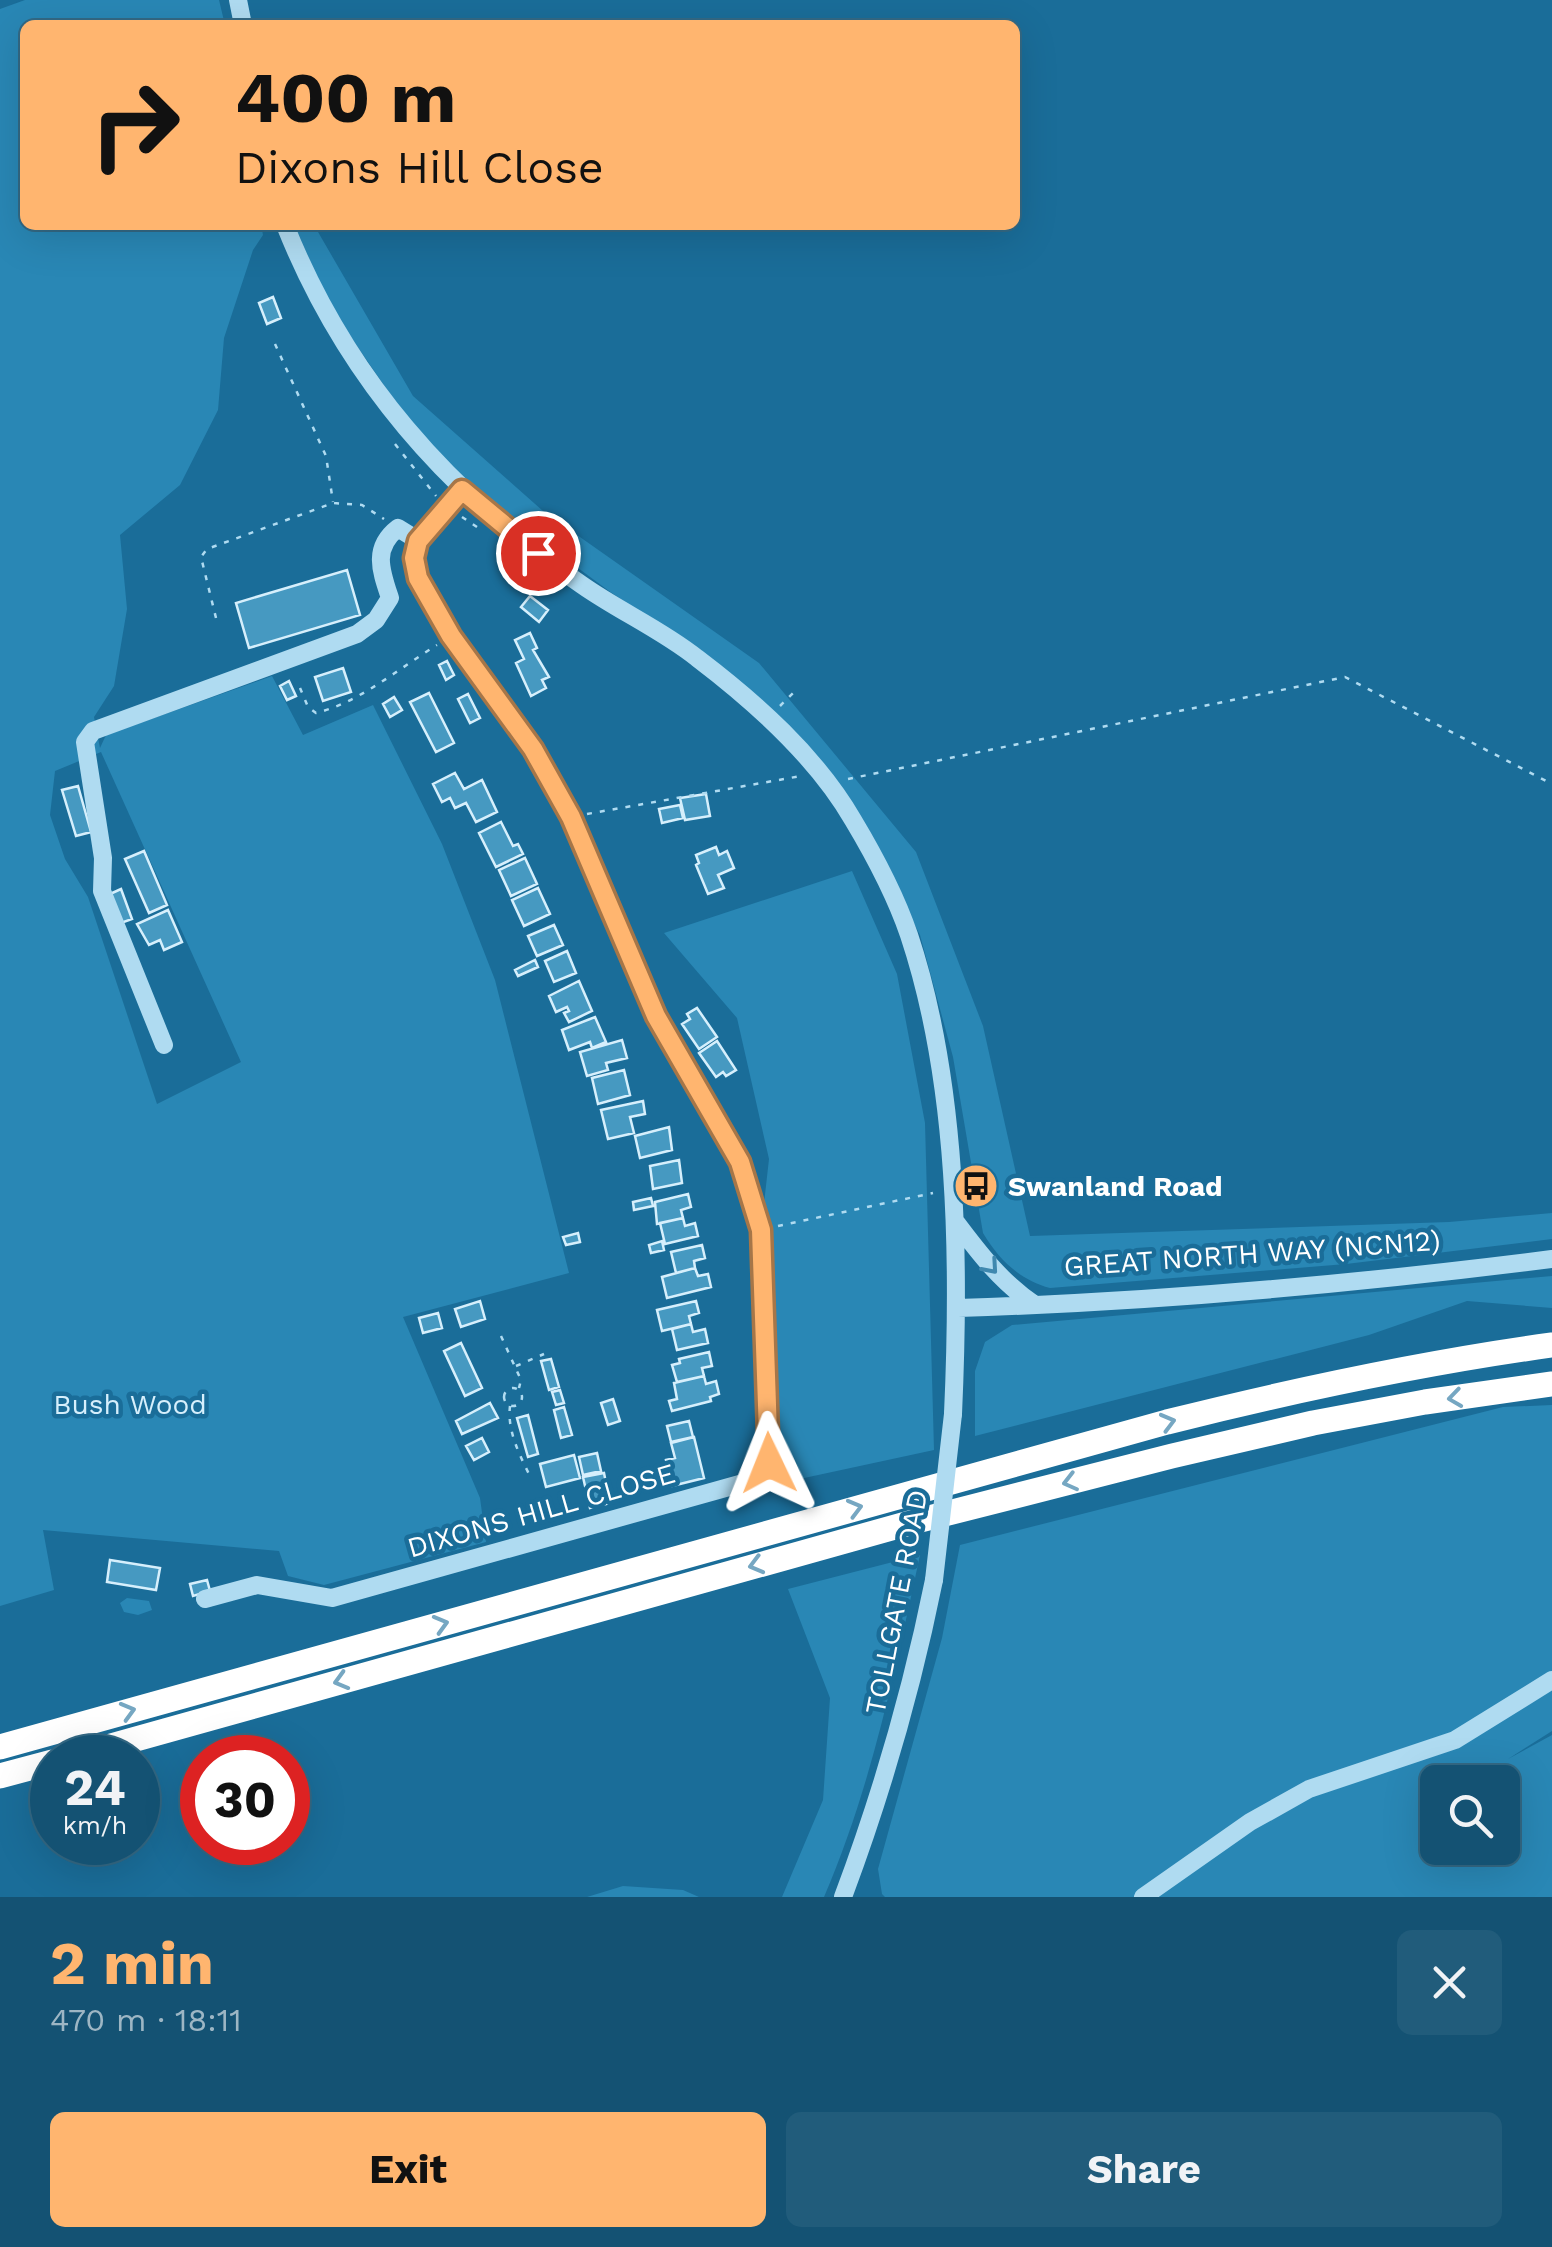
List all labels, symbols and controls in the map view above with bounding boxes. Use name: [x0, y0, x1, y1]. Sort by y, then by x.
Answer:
text: 400 m: [235, 57, 456, 139]
icon: right: [70, 60, 200, 190]
text: Dixons Hill Close: [235, 141, 604, 194]
pin: [496, 511, 581, 596]
icon: arrive: [511, 526, 566, 581]
bus stop icon: Swanland Road: [953, 1163, 999, 1209]
place label: Swanland Road: [1008, 1170, 1223, 1203]
street label: GREAT NORTH WAY (NCN12): [1063, 1224, 1441, 1283]
one-way arrow: [979, 1255, 997, 1273]
one-way arrow: [1447, 1387, 1464, 1408]
park label: Bush Wood: [53, 1388, 207, 1421]
position arrow: [717, 1411, 821, 1515]
one-way arrow: [1159, 1413, 1176, 1434]
street label: DIXONS HILL CLOSE: [404, 1456, 679, 1564]
one-way arrow: [1062, 1470, 1079, 1491]
street label: TOLLGATE ROAD: [859, 1487, 934, 1717]
one-way arrow: [846, 1499, 863, 1520]
one-way arrow: [747, 1554, 765, 1575]
one-way arrow: [431, 1615, 448, 1636]
one-way arrow: [334, 1669, 351, 1690]
one-way arrow: [118, 1702, 136, 1723]
speed limit sign: 30: [180, 1735, 310, 1865]
text: 24: [64, 1758, 126, 1817]
map controls: [1420, 1765, 1520, 1865]
button: search: [1420, 1765, 1520, 1865]
text: km/h: [63, 1811, 127, 1840]
text: 2 min: [50, 1928, 214, 1999]
button: close: [1397, 1930, 1502, 2035]
text: 470 m · 18:11: [50, 2001, 242, 2039]
button: Exit: [50, 2112, 766, 2227]
button: Share: [786, 2112, 1502, 2227]

